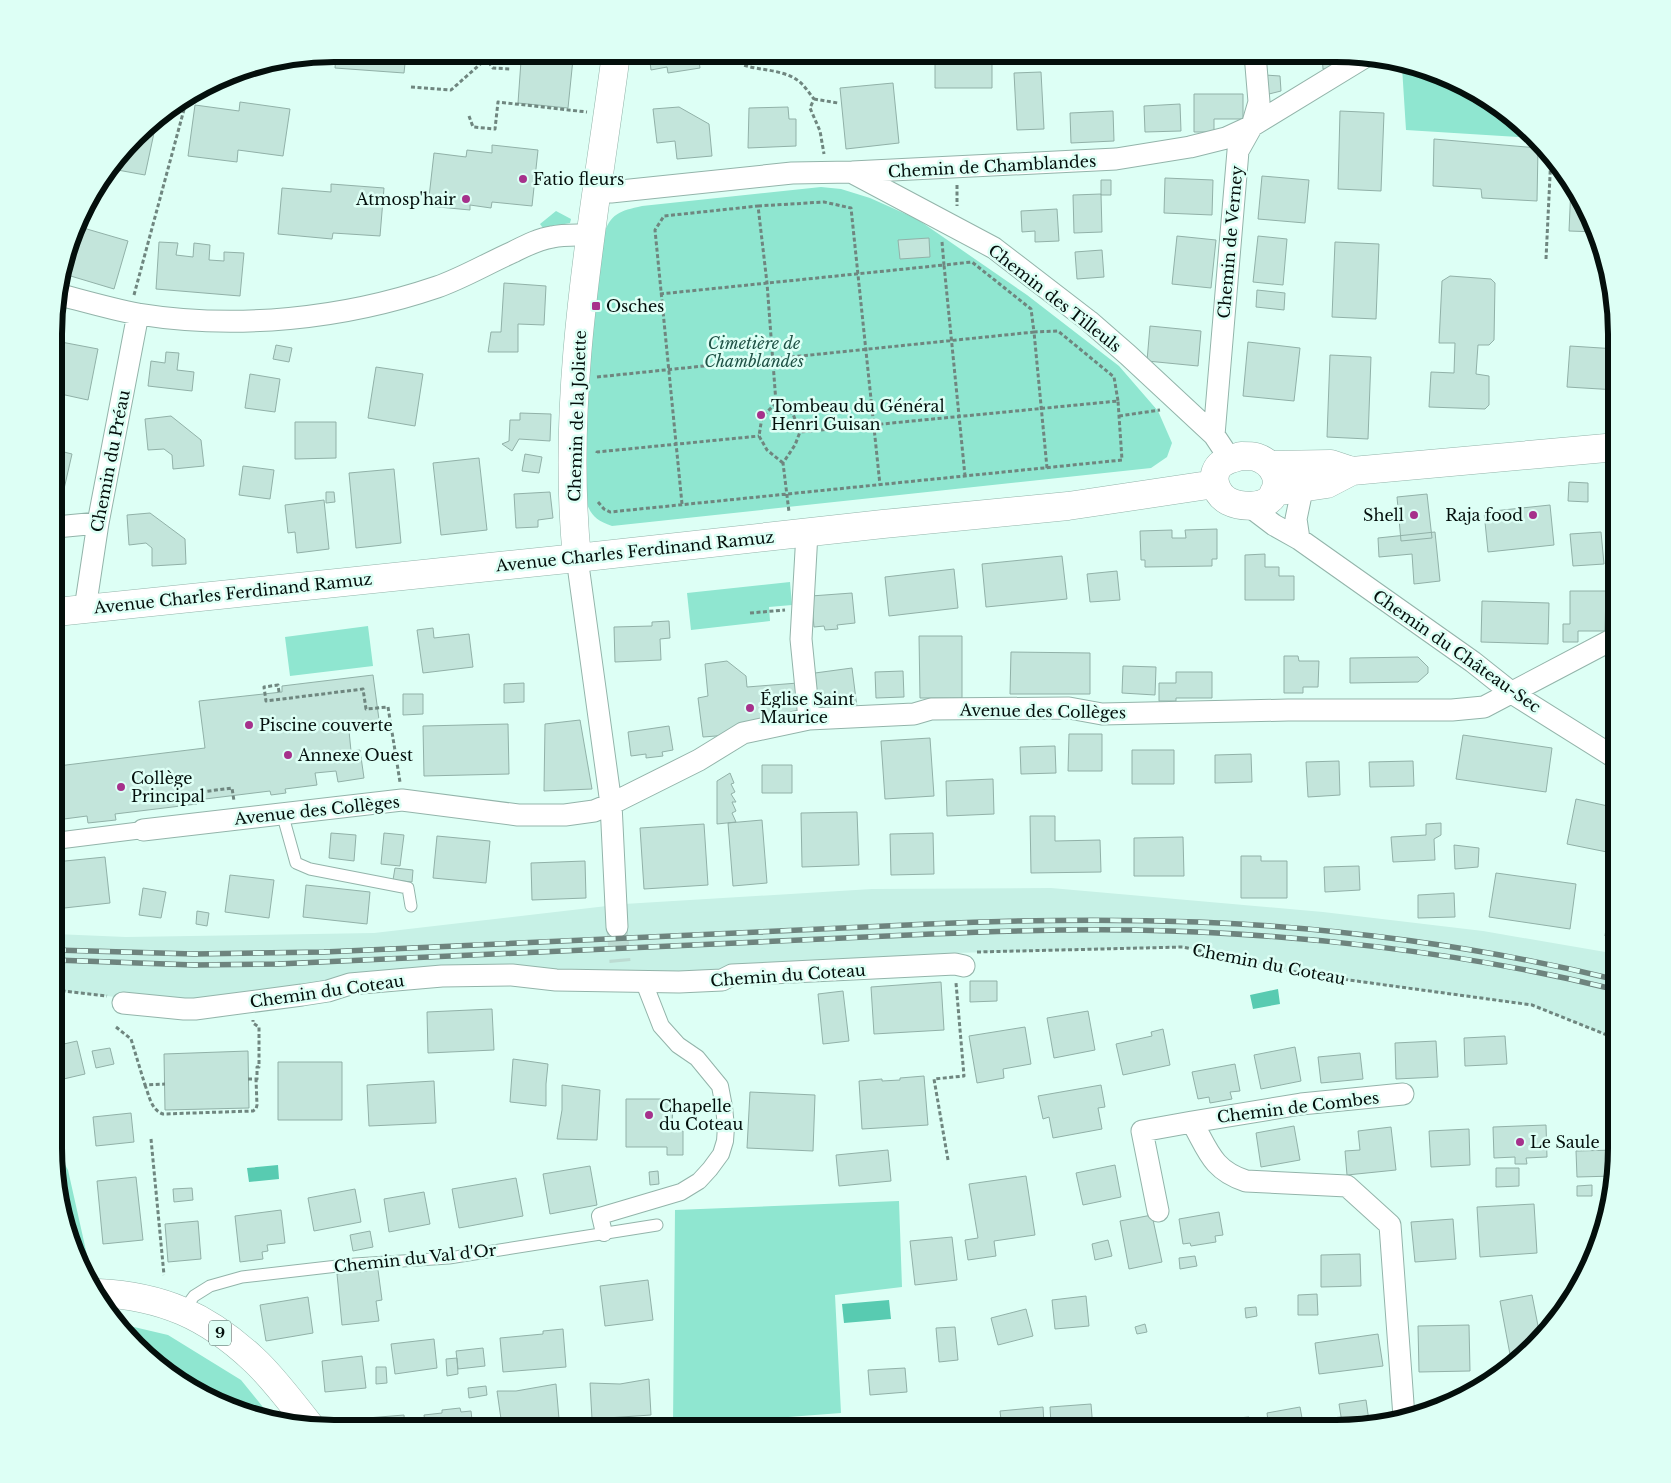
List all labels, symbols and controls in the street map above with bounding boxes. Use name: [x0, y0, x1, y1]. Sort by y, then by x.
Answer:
street label: Chemin de Chamblandes: [887, 151, 1097, 181]
street label: Chemin de Verney: [1213, 164, 1247, 319]
place label: Fatio fleurs: [533, 169, 624, 189]
marker: Fatio fleurs: [517, 173, 529, 185]
place label: Atmosp'hair: [355, 189, 456, 209]
marker: Atmosp'hair: [460, 193, 472, 205]
street label: Chemin des Tilleuls: [985, 240, 1125, 356]
place label: Osches: [606, 296, 664, 316]
marker: Osches: [590, 300, 602, 312]
street label: Chemin de la Joliette: [564, 330, 590, 502]
park label: Cimetière de Chamblandes: [704, 333, 804, 371]
street label: Chemin du Préau: [86, 388, 134, 534]
place label: Tombeau du Général Henri Guisan: [771, 396, 945, 434]
marker: Tombeau du Général Henri Guisan: [755, 409, 767, 421]
place label: Shell: [1363, 505, 1404, 525]
place label: Raja food: [1445, 505, 1523, 525]
marker: Shell: [1408, 509, 1420, 521]
marker: Raja food: [1527, 509, 1539, 521]
street label: Avenue Charles Ferdinand Ramuz: [494, 526, 775, 576]
street label: Avenue Charles Ferdinand Ramuz: [92, 568, 373, 618]
street label: Chemin du Château-Sec: [1369, 585, 1545, 717]
place label: Église Saint Maurice: [760, 689, 855, 727]
street label: Avenue des Collèges: [959, 700, 1126, 722]
marker: Église Saint Maurice: [744, 702, 756, 714]
place label: Piscine couverte: [259, 715, 393, 735]
marker: Piscine couverte: [243, 719, 255, 731]
place label: Annexe Ouest: [297, 745, 413, 765]
marker: Annexe Ouest: [282, 749, 294, 761]
place label: Collège Principal: [131, 768, 205, 806]
marker: Collège Principal: [115, 781, 127, 793]
street label: Avenue des Collèges: [232, 791, 401, 829]
street label: Chemin du Coteau: [1191, 939, 1347, 989]
street label: Chemin du Coteau: [710, 960, 867, 990]
street label: Chemin du Coteau: [249, 970, 406, 1012]
street label: Chemin de Combes: [1216, 1087, 1380, 1127]
place label: Chapelle du Coteau: [659, 1096, 743, 1134]
marker: Chapelle du Coteau: [643, 1109, 655, 1121]
place label: Le Saule: [1530, 1132, 1600, 1152]
marker: Le Saule: [1514, 1136, 1526, 1148]
street label: Chemin du Val d'Or: [333, 1239, 498, 1276]
road number: 9: [209, 1320, 231, 1346]

